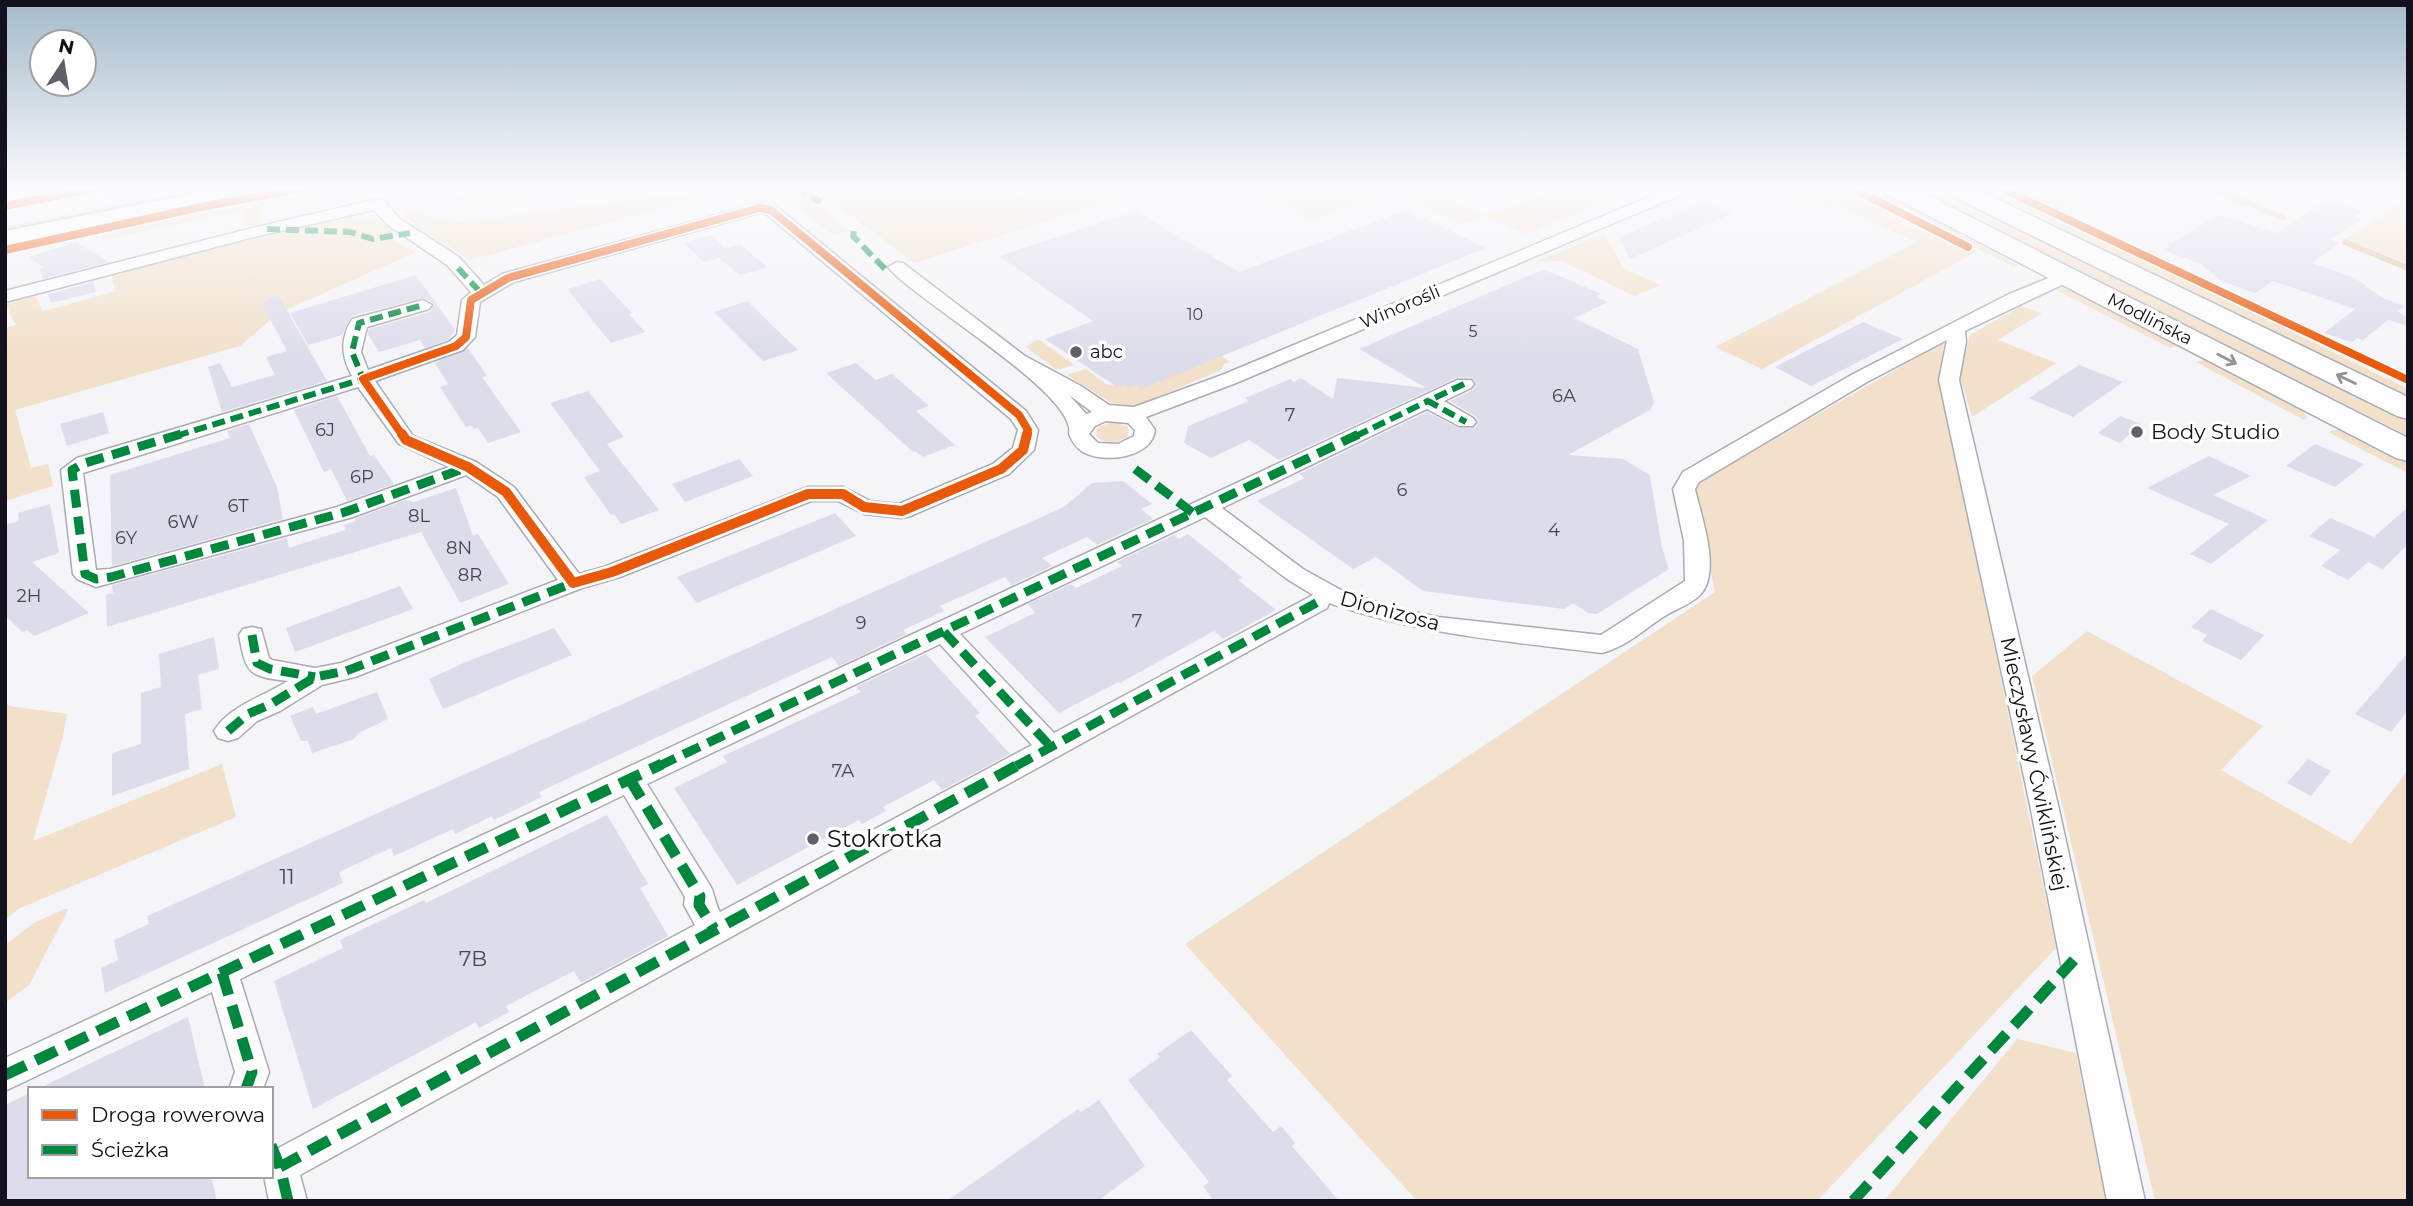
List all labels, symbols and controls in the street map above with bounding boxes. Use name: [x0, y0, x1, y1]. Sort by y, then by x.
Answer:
north arrow: [28, 28, 98, 98]
text: N: [57, 34, 76, 60]
street label: Winorośli: [1357, 280, 1443, 334]
street label: Modlińska: [2104, 288, 2196, 350]
house number: 10: [1187, 305, 1203, 324]
house number: 5: [1468, 322, 1478, 341]
place label: abc: [1090, 341, 1123, 363]
marker: abc: [1068, 344, 1084, 360]
one-way arrow: [2216, 352, 2237, 366]
one-way arrow: [2336, 371, 2357, 385]
house number: 6A: [1552, 385, 1576, 407]
house number: 7: [1285, 404, 1295, 426]
house number: 6J: [315, 419, 335, 441]
place label: Body Studio: [2151, 419, 2280, 444]
marker: Body Studio: [2129, 424, 2145, 440]
house number: 6P: [350, 466, 374, 488]
house number: 6: [1397, 479, 1408, 501]
house number: 6T: [227, 495, 249, 517]
house number: 8L: [408, 505, 430, 527]
house number: 6W: [168, 511, 198, 533]
house number: 4: [1548, 519, 1560, 541]
house number: 6Y: [115, 527, 138, 549]
house number: 8N: [446, 537, 472, 559]
house number: 8R: [458, 564, 482, 586]
house number: 2H: [17, 585, 41, 607]
street label: Dionizosa: [1337, 585, 1443, 636]
house number: 7: [1132, 610, 1142, 632]
house number: 9: [856, 612, 867, 634]
street label: Mieczysławy Ćwiklińskiej: [1995, 635, 2074, 893]
house number: 7A: [832, 760, 854, 782]
place label: Stokrotka: [827, 824, 943, 853]
marker: Stokrotka: [805, 831, 821, 847]
house number: 11: [279, 864, 295, 889]
house number: 7B: [459, 946, 487, 971]
legend: [28, 1087, 273, 1178]
text: Droga rowerowa: [91, 1102, 265, 1127]
text: Ścieżka: [91, 1137, 169, 1162]

